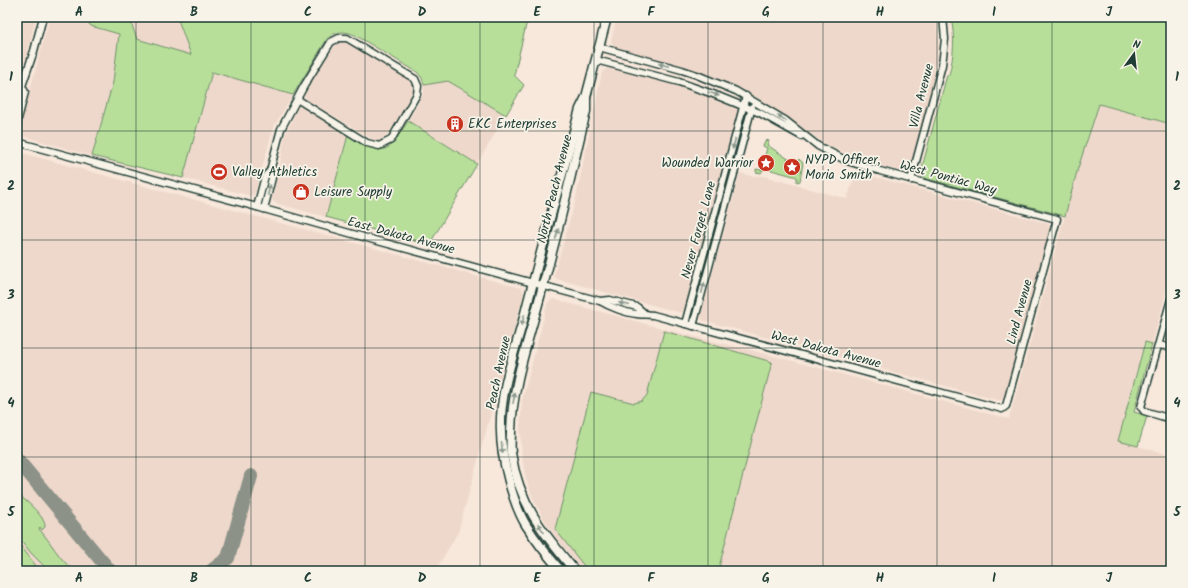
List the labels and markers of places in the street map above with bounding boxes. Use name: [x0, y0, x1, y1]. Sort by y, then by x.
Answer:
building icon: EKC Enterprises: [445, 114, 465, 134]
place label: EKC Enterprises: [468, 114, 557, 135]
place label: NYPD Officer, Moria Smith: [805, 150, 881, 186]
place label: Wounded Warrior: [662, 153, 754, 174]
place icon: Wounded Warrior: [756, 153, 776, 173]
place icon: NYPD Officer, Moria Smith: [782, 157, 802, 177]
sports icon: Valley Athletics: [209, 162, 229, 182]
place label: Valley Athletics: [232, 162, 317, 183]
shop icon: Leisure Supply: [291, 182, 311, 202]
place label: Leisure Supply: [314, 182, 393, 203]

